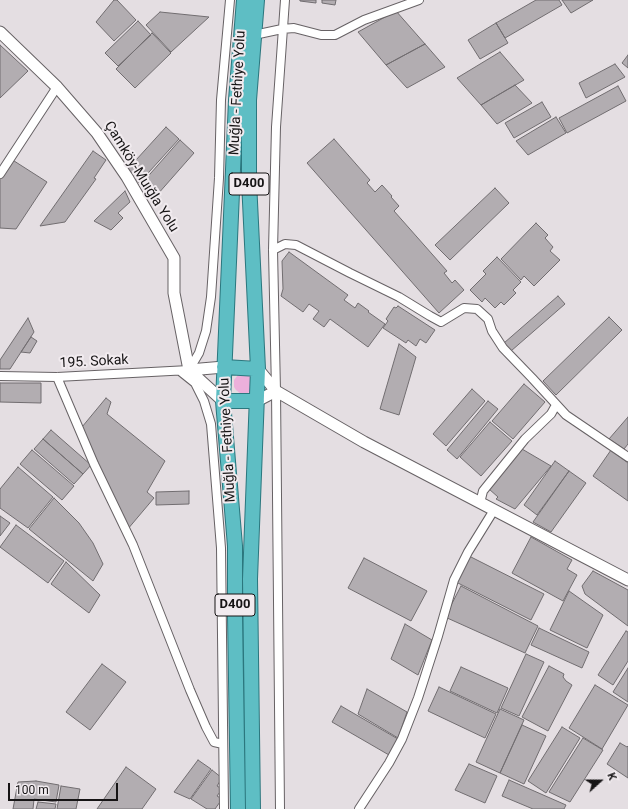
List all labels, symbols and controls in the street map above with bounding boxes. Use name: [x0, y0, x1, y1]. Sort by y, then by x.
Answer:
street label: Muğla - Fethiye Yolu: [226, 30, 250, 156]
street label: Çamköy-Muığla Yolu: [100, 119, 182, 235]
road number: D400: [229, 173, 269, 195]
street label: 195. Sokak: [59, 352, 129, 372]
street label: Muğla - Fethiye Yolu: [216, 377, 240, 503]
road number: D400: [215, 594, 255, 616]
north arrow: [580, 761, 620, 801]
text: K: [604, 771, 619, 782]
scale bar: [10, 775, 120, 801]
text: 100 m: [15, 783, 49, 797]

